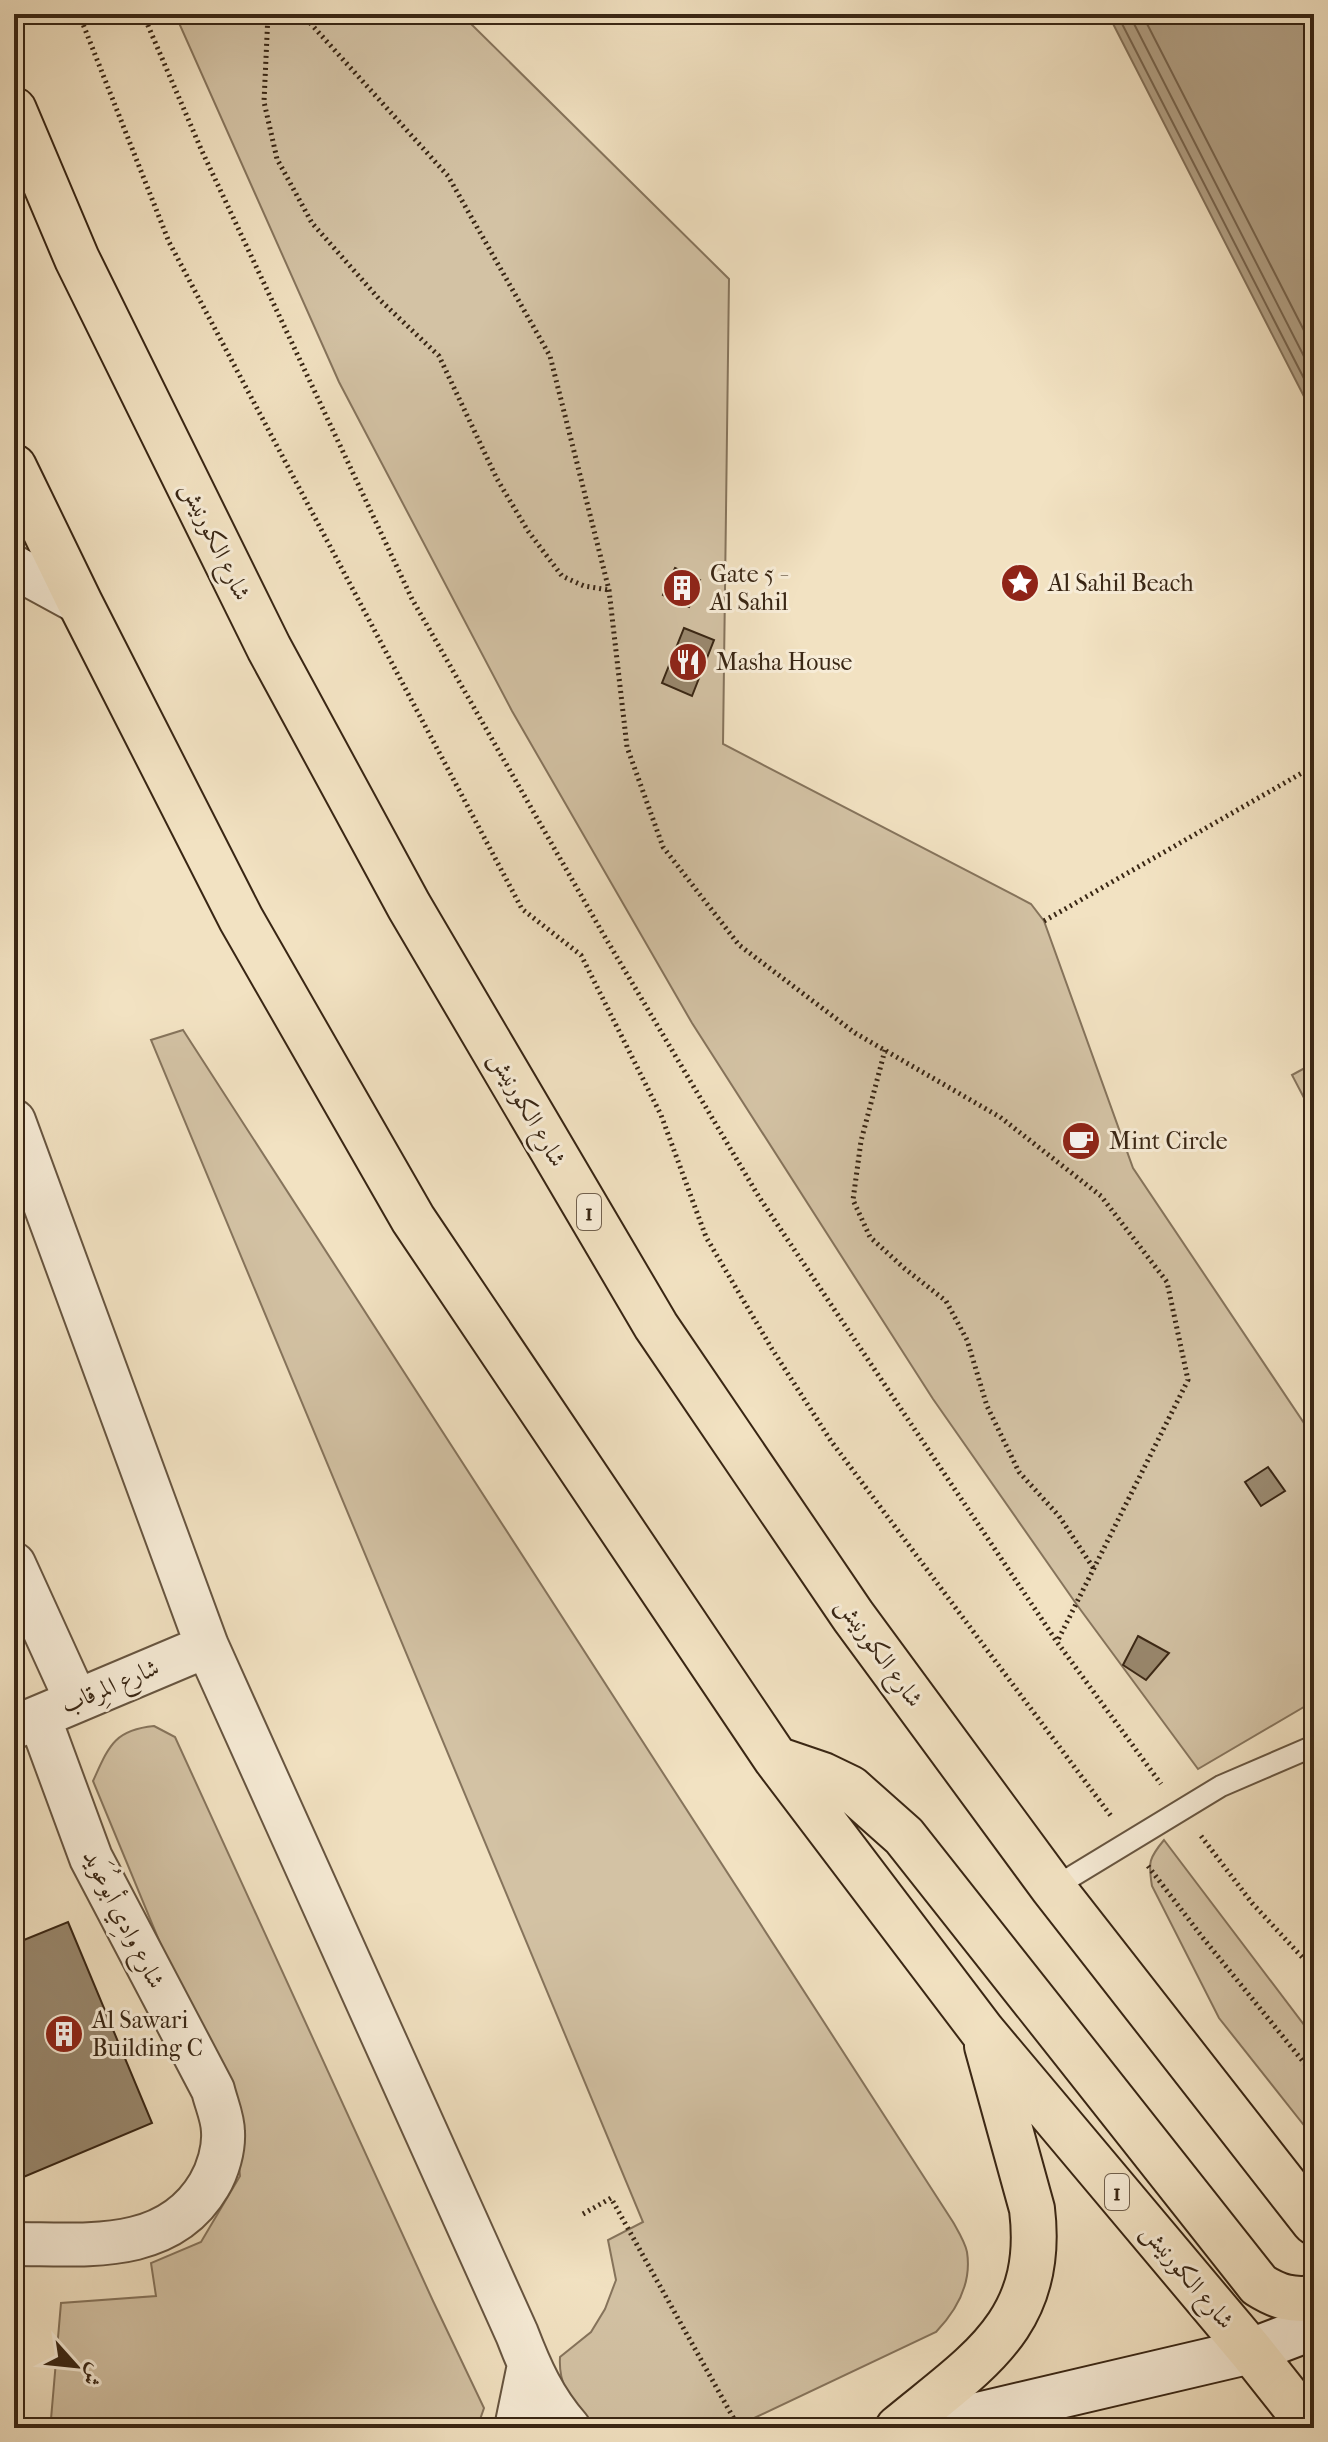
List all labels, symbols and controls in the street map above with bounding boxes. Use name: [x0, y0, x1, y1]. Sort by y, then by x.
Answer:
street label: شارع الكورنيش: [170, 477, 257, 608]
place label: Gate 5 - Al Sahil: [709, 560, 788, 616]
place icon: Al Sahil Beach: [999, 562, 1041, 604]
building icon: Gate 5 - Al Sahil: [661, 567, 703, 609]
place label: Al Sahil Beach: [1047, 569, 1194, 597]
restaurant icon: Masha House: [667, 641, 709, 683]
place label: Masha House: [716, 648, 853, 676]
street label: شارع الكورنيش: [479, 1046, 572, 1175]
cafe icon: Mint Circle: [1060, 1120, 1102, 1162]
place label: Mint Circle: [1109, 1127, 1228, 1155]
road number: 1: [577, 1194, 601, 1230]
street label: شارع الكورنيش: [826, 1592, 929, 1716]
street label: شارع المِرقاب: [57, 1653, 165, 1725]
street label: شارع وادِي أبوعُوَيد: [72, 1842, 176, 1996]
place label: Al Sawari Building C: [91, 2006, 203, 2062]
building icon: Al Sawari Building C: [43, 2013, 85, 2055]
road number: 1: [1105, 2174, 1129, 2210]
street label: شارع الكورنيش: [1131, 2218, 1240, 2338]
north arrow: [36, 2326, 116, 2406]
text: ش: [76, 2359, 109, 2390]

